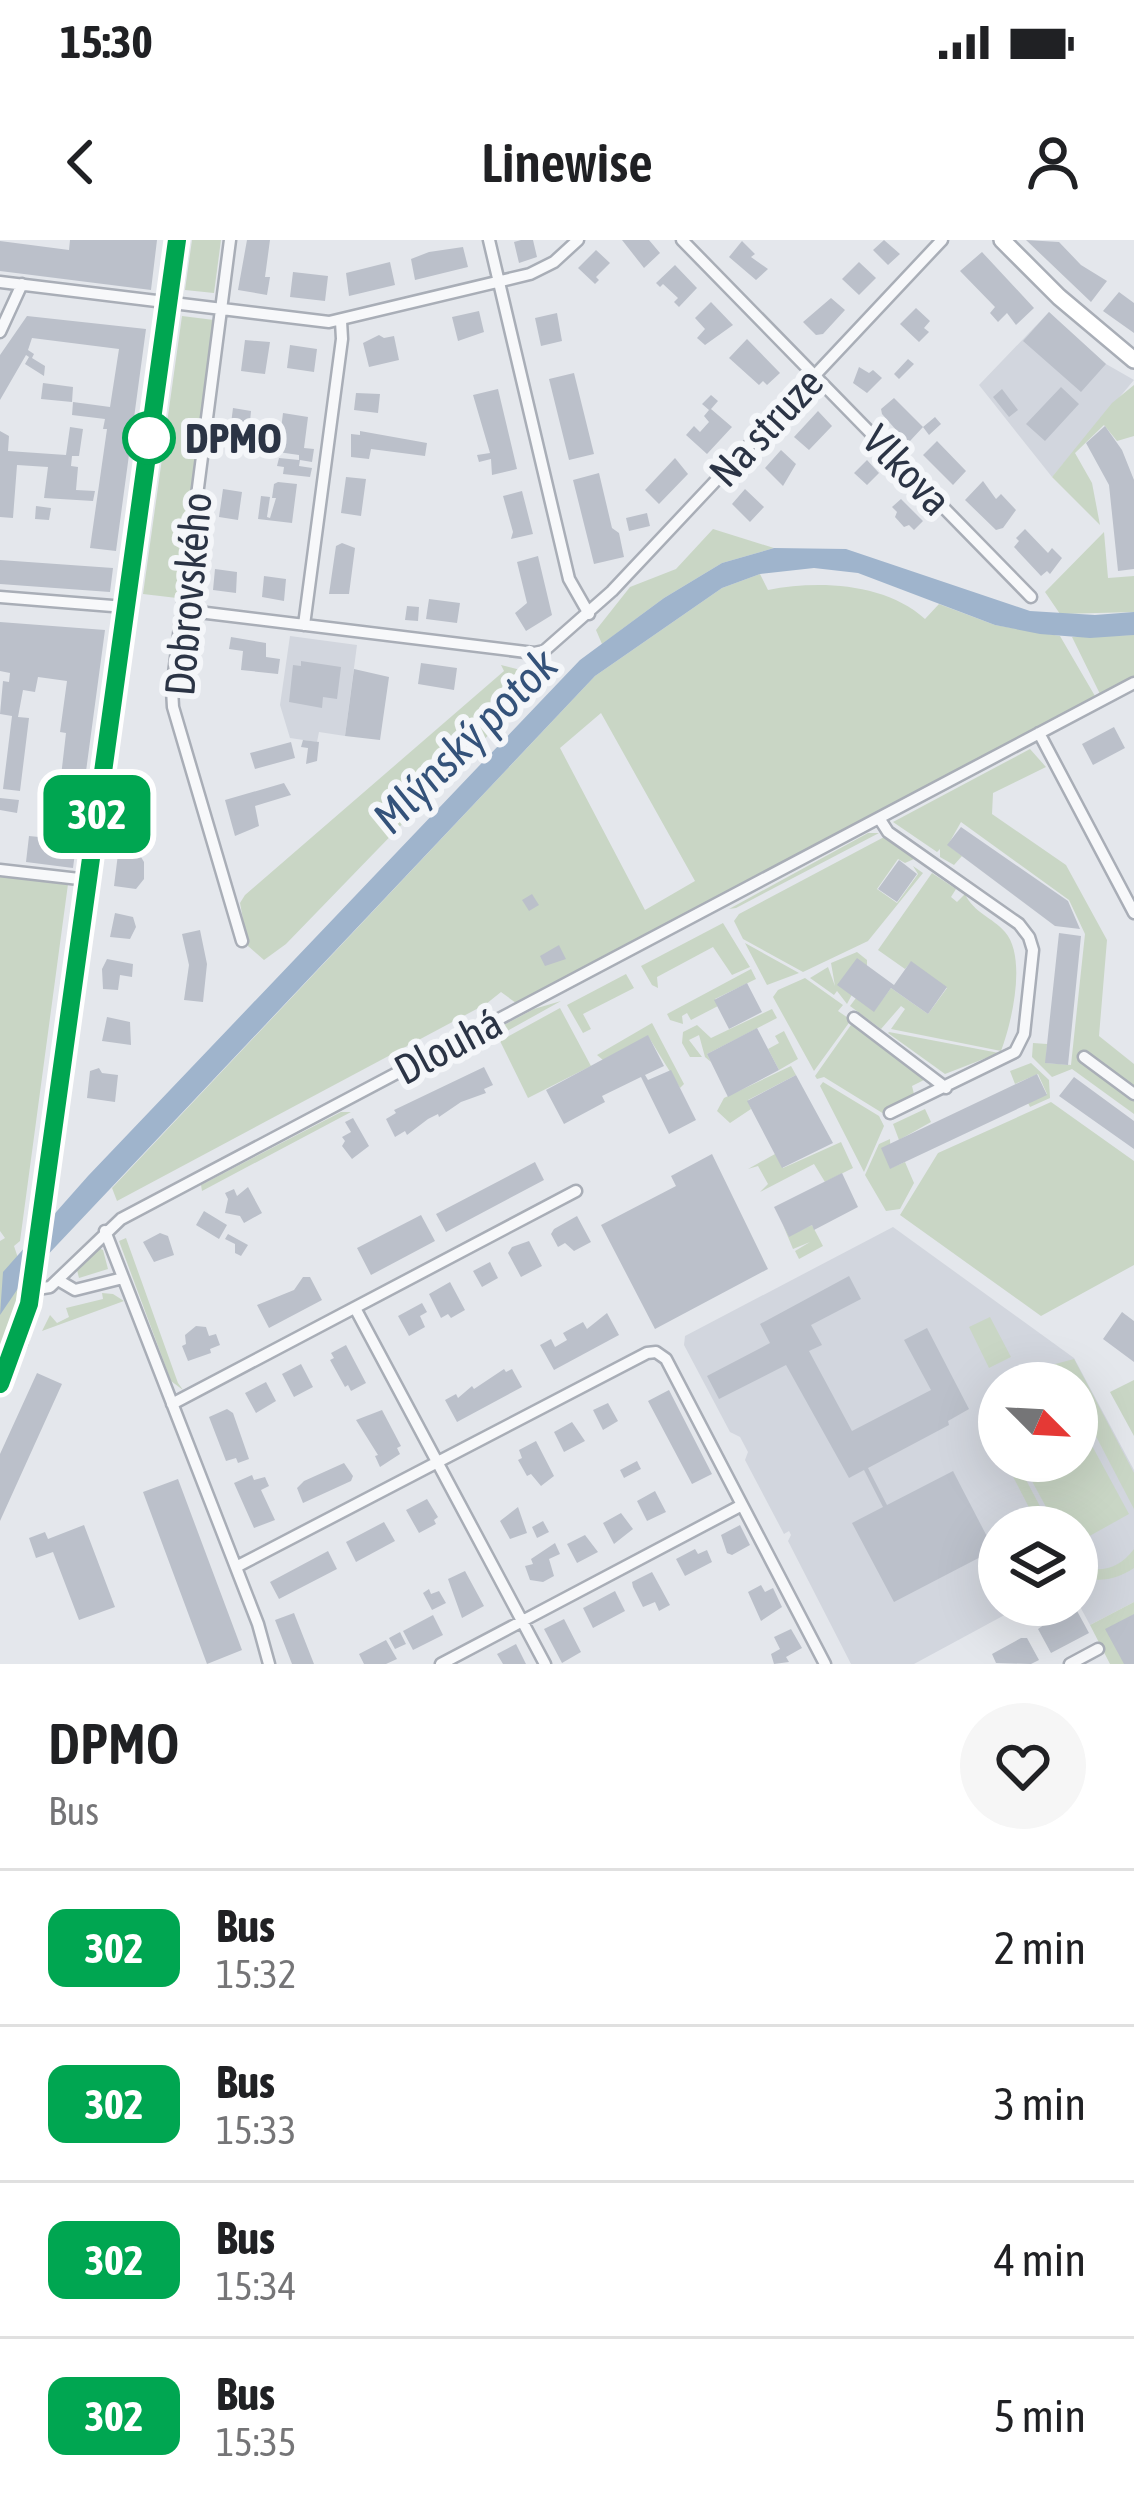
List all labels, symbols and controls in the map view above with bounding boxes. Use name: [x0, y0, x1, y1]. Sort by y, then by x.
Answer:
text: 15:30: [60, 16, 153, 68]
icon: back: [48, 129, 114, 195]
icon: person: [1020, 129, 1086, 195]
text: Linewise: [481, 132, 653, 193]
street label: Na struze: [700, 358, 832, 496]
marker: DPMO: [124, 413, 174, 463]
place label: DPMO: [185, 414, 282, 462]
street label: Vlkova: [853, 416, 961, 524]
street label: Dobrovského: [155, 490, 221, 698]
water label: Mlýnský potok: [362, 638, 568, 844]
line badge: 302: [28, 775, 166, 853]
text: 302: [67, 790, 127, 838]
street label: Dlouhá: [386, 998, 510, 1094]
north arrow: [978, 1362, 1098, 1482]
map controls: [978, 1362, 1098, 1626]
button: layers: [978, 1506, 1098, 1626]
button: heart: [960, 1703, 1086, 1829]
text: DPMO: [48, 1711, 179, 1776]
text: Bus: [48, 1789, 99, 1833]
text: Bus: [216, 1900, 275, 1952]
text: 2 min: [994, 1922, 1086, 1974]
text: 302: [84, 1924, 144, 1972]
text: 15:32: [216, 1952, 296, 1996]
text: Bus: [216, 2056, 275, 2108]
text: 3 min: [994, 2078, 1086, 2130]
text: 302: [84, 2080, 144, 2128]
text: 15:33: [216, 2108, 296, 2152]
text: Bus: [216, 2212, 275, 2264]
text: 4 min: [994, 2234, 1086, 2286]
text: 302: [84, 2236, 144, 2284]
text: 15:34: [216, 2264, 296, 2308]
text: Bus: [216, 2368, 275, 2420]
text: 5 min: [994, 2390, 1086, 2442]
text: 302: [84, 2392, 144, 2440]
text: 15:35: [216, 2420, 296, 2464]

